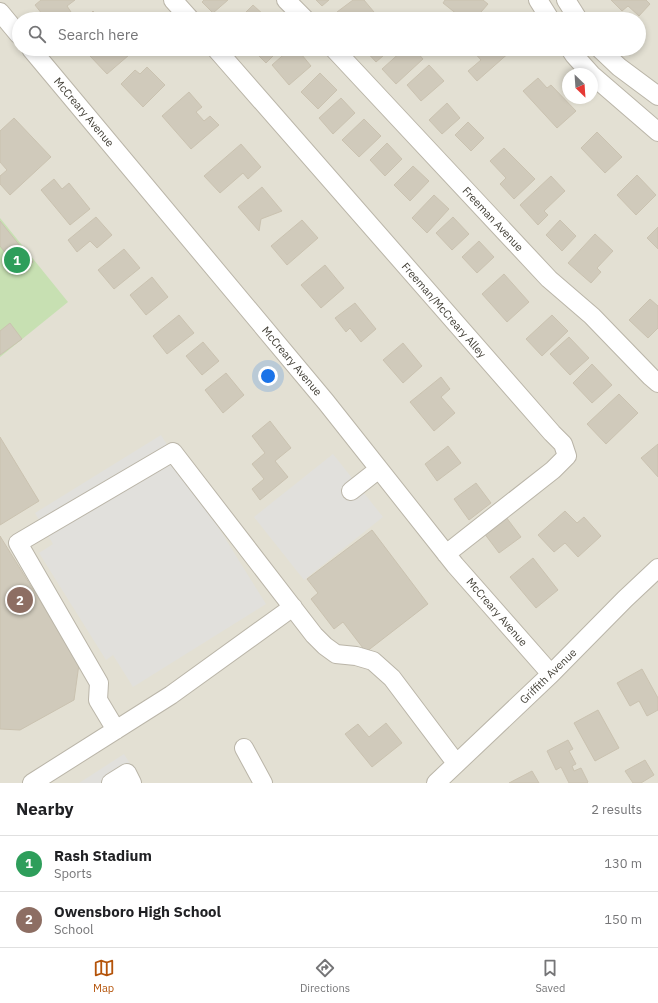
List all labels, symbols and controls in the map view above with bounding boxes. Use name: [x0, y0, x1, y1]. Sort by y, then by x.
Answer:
search box: [12, 12, 646, 56]
icon: search: [26, 23, 48, 45]
text: Search here: [58, 25, 138, 44]
north arrow: [562, 68, 598, 104]
street label: McCreary Avenue: [51, 75, 117, 149]
street label: Freeman Avenue: [460, 184, 526, 254]
pin: 1: [4, 245, 30, 275]
street label: Freeman/McCreary Alley: [399, 259, 490, 361]
street label: McCreary Avenue: [259, 324, 325, 398]
your location: [258, 366, 278, 386]
street label: McCreary Avenue: [463, 575, 531, 649]
pin: 2: [7, 585, 33, 615]
street label: Griffith Avenue: [517, 645, 579, 707]
text: Nearby: [16, 798, 74, 820]
text: 2 results: [591, 801, 642, 818]
text: Rash Stadium: [54, 846, 152, 865]
text: 1: [25, 855, 33, 872]
text: 130 m: [604, 855, 642, 872]
text: Sports: [54, 865, 92, 882]
text: Owensboro High School: [54, 902, 221, 921]
text: 2: [25, 911, 33, 928]
text: 150 m: [604, 911, 642, 928]
text: School: [54, 921, 94, 938]
tab: Map: [93, 957, 115, 995]
tab: Directions: [300, 957, 350, 995]
tab: Saved: [535, 957, 565, 995]

